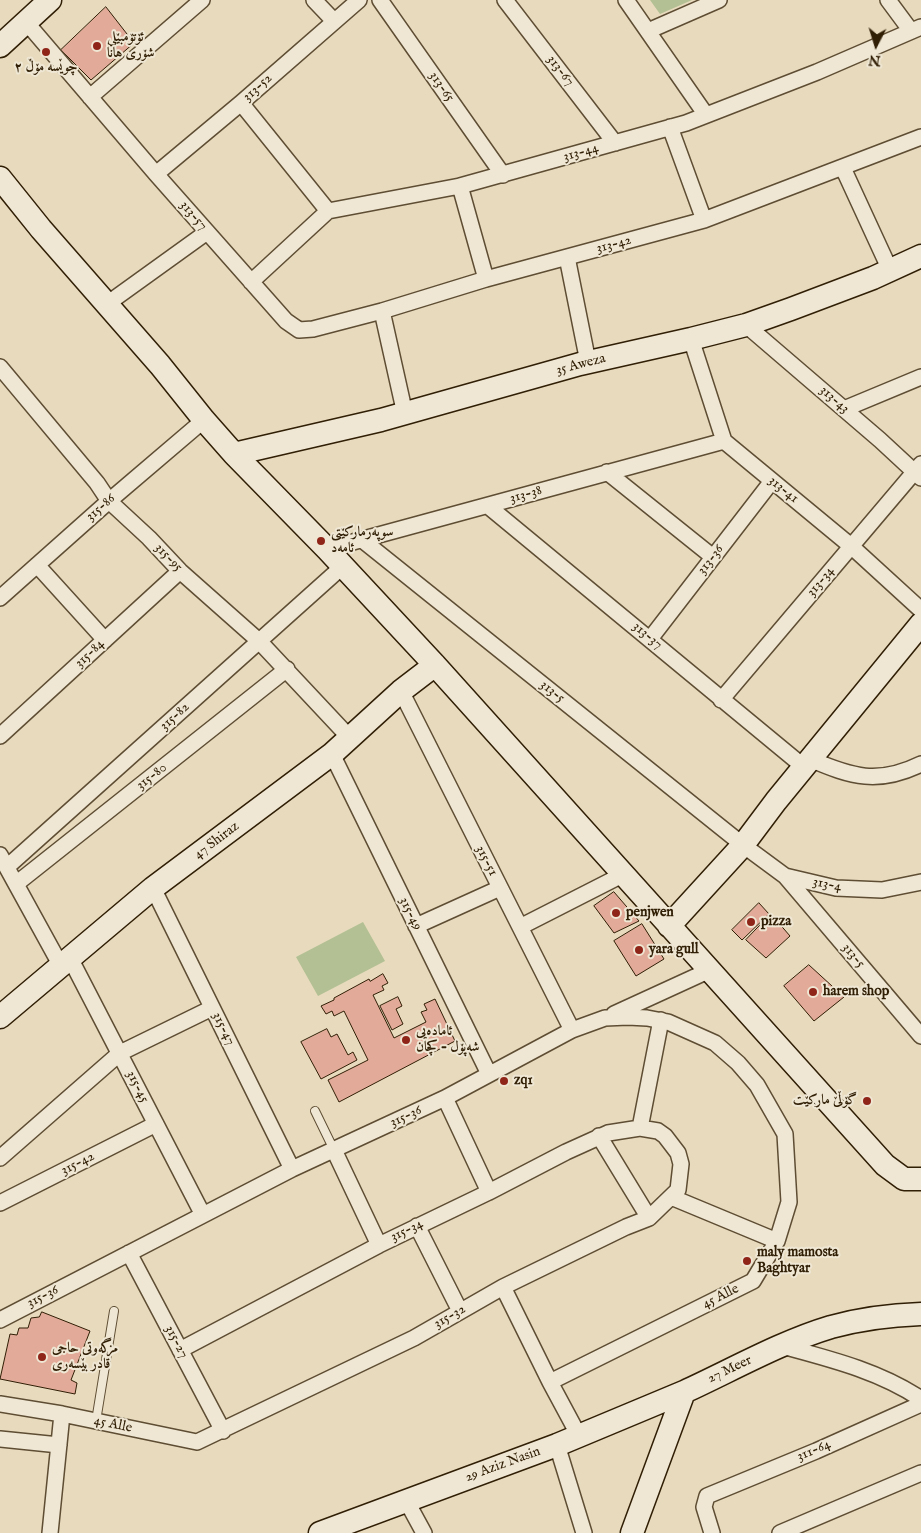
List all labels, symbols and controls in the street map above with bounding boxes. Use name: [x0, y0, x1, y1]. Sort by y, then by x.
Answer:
north arrow: [851, 20, 901, 70]
place label: ئۆتۆمبێلی شۆری هانا: [107, 30, 155, 62]
marker: ئۆتۆمبێلی شۆری هانا: [91, 40, 103, 52]
marker: چوێسە مۆڵ ۲: [40, 46, 52, 58]
text: N: [868, 50, 882, 69]
street label: 313-67: [543, 52, 577, 90]
place label: چوێسە مۆڵ ۲: [14, 60, 78, 76]
street label: 313-65: [425, 69, 457, 105]
street label: 313-52: [240, 70, 276, 106]
street label: 313-44: [561, 140, 601, 166]
street label: 313-57: [176, 198, 210, 234]
street label: 313-42: [595, 232, 633, 258]
street label: 35 Aweza: [554, 351, 608, 379]
street label: 313-43: [816, 382, 852, 418]
street label: 313-41: [764, 473, 802, 507]
street label: 313-38: [508, 482, 544, 508]
street label: 315-86: [83, 491, 119, 525]
place label: سوپەرمارکێتی ئامەد: [331, 525, 394, 558]
marker: سوپەرمارکێتی ئامەد: [315, 535, 327, 547]
street label: 315-95: [150, 540, 186, 576]
street label: 313-36: [694, 542, 728, 578]
street label: 313-34: [804, 563, 838, 601]
street label: 313-37: [629, 619, 665, 653]
street label: 315-84: [72, 636, 108, 672]
street label: 313-5: [536, 677, 568, 707]
street label: 315-82: [157, 699, 193, 735]
street label: 315-80: [133, 760, 171, 794]
street label: 47 Shiraz: [191, 819, 243, 863]
street label: 315-51: [471, 843, 501, 879]
street label: 313-4: [811, 874, 843, 896]
street label: 315-49: [395, 895, 425, 933]
place label: penjwen: [626, 905, 674, 921]
marker: penjwen: [610, 907, 622, 919]
place label: pizza: [761, 914, 791, 930]
marker: pizza: [745, 916, 757, 928]
street label: 313-5: [838, 940, 868, 972]
place label: yara gull: [649, 942, 699, 958]
marker: yara gull: [633, 944, 645, 956]
place label: harem shop: [823, 984, 889, 1000]
marker: harem shop: [807, 986, 819, 998]
street label: 315-47: [208, 1010, 238, 1048]
place label: ئامادەیی شەپۆل - کچان: [416, 1024, 479, 1056]
marker: ئامادەیی شەپۆل - کچان: [400, 1034, 412, 1046]
street label: 315-45: [122, 1068, 152, 1106]
place label: zq1: [514, 1073, 533, 1089]
marker: zq1: [498, 1075, 510, 1087]
place label: گۆڵێ مارکێت: [793, 1093, 857, 1109]
marker: گۆڵێ مارکێت: [861, 1095, 873, 1107]
street label: 315-36: [387, 1102, 425, 1132]
street label: 315-42: [58, 1148, 98, 1180]
street label: 315-34: [388, 1216, 426, 1246]
place label: maly mamosta Baghtyar: [757, 1245, 838, 1278]
marker: maly mamosta Baghtyar: [741, 1255, 753, 1267]
street label: 45 Alle: [700, 1281, 742, 1313]
street label: 315-36: [24, 1282, 62, 1312]
street label: 315-32: [431, 1301, 469, 1333]
street label: 315-27: [160, 1323, 192, 1361]
place label: مزگەوتی حاجی قادر بێسەری: [52, 1341, 118, 1374]
marker: مزگەوتی حاجی قادر بێسەری: [36, 1351, 48, 1363]
street label: 27 Meer: [705, 1352, 755, 1388]
street label: 45 Alle: [92, 1413, 134, 1437]
street label: 311-64: [795, 1436, 833, 1466]
street label: 29 Aziz Nasin: [463, 1444, 543, 1486]

